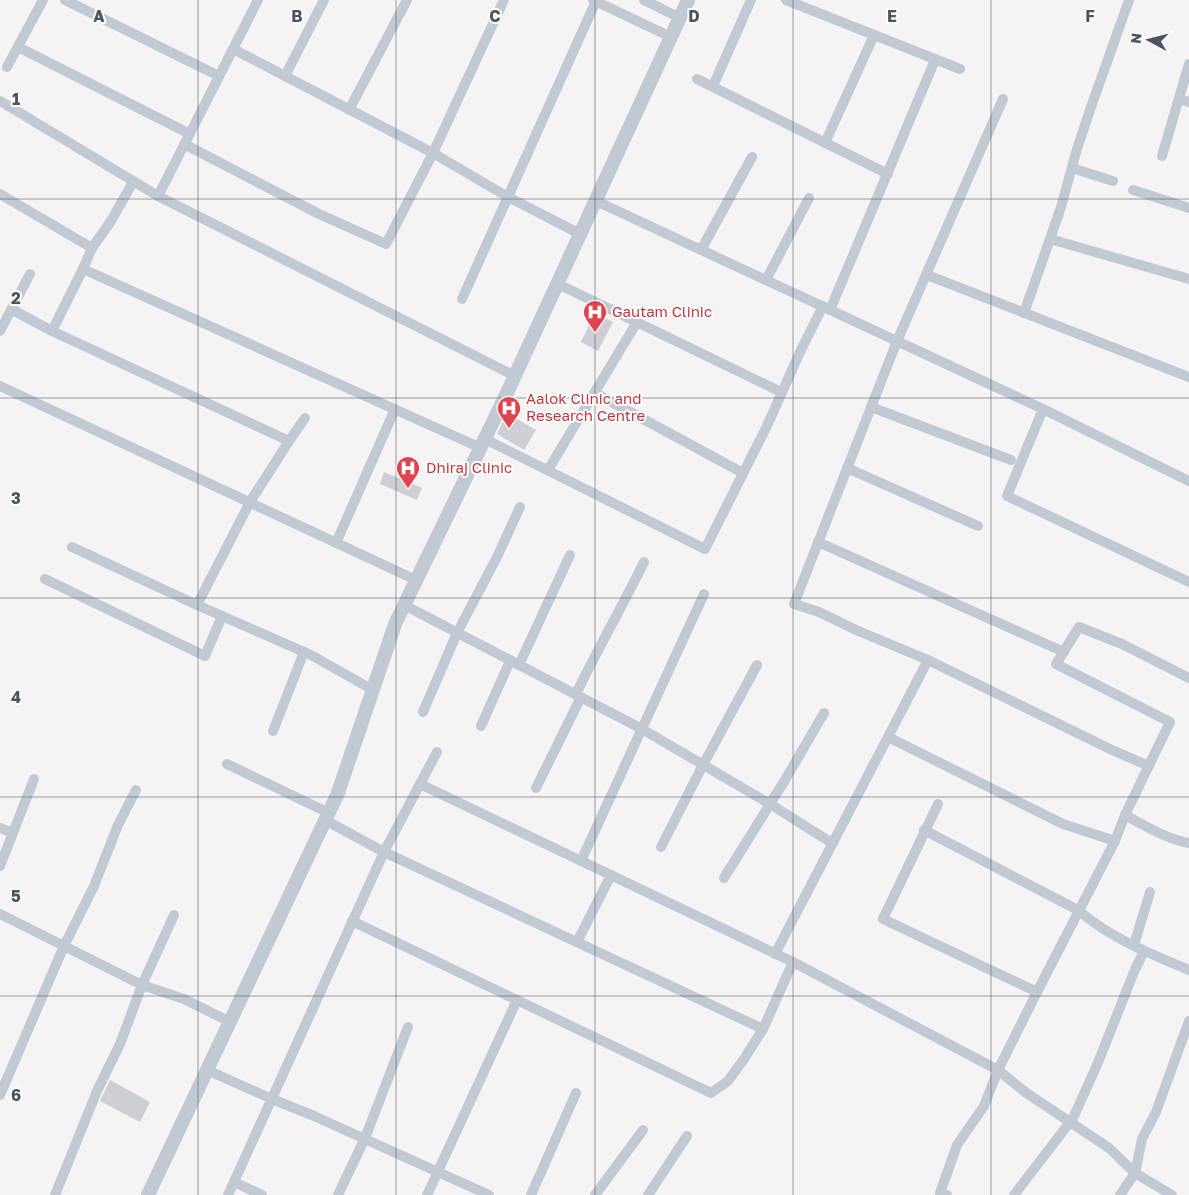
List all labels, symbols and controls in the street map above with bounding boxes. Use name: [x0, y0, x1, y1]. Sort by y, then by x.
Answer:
text: A: [93, 6, 105, 26]
text: B: [291, 6, 303, 26]
text: C: [489, 6, 501, 26]
text: D: [688, 6, 700, 26]
text: E: [887, 6, 897, 26]
text: F: [1085, 6, 1095, 26]
north arrow: [1124, 15, 1174, 65]
text: N: [1127, 32, 1145, 45]
text: 1: [12, 89, 20, 109]
text: 2: [11, 288, 21, 308]
hospital icon: Gautam Clinic: [582, 299, 608, 333]
place label: Gautam Clinic: [612, 302, 712, 320]
place label: Aalok Clinic and Research Centre: [526, 389, 645, 424]
hospital icon: Aalok Clinic and Research Centre: [496, 395, 522, 429]
hospital icon: Dhiraj Clinic: [395, 455, 421, 489]
place label: Dhiraj Clinic: [426, 458, 512, 476]
text: 3: [11, 488, 21, 508]
text: 4: [11, 687, 21, 707]
text: 5: [11, 886, 21, 906]
text: 6: [11, 1085, 21, 1105]

